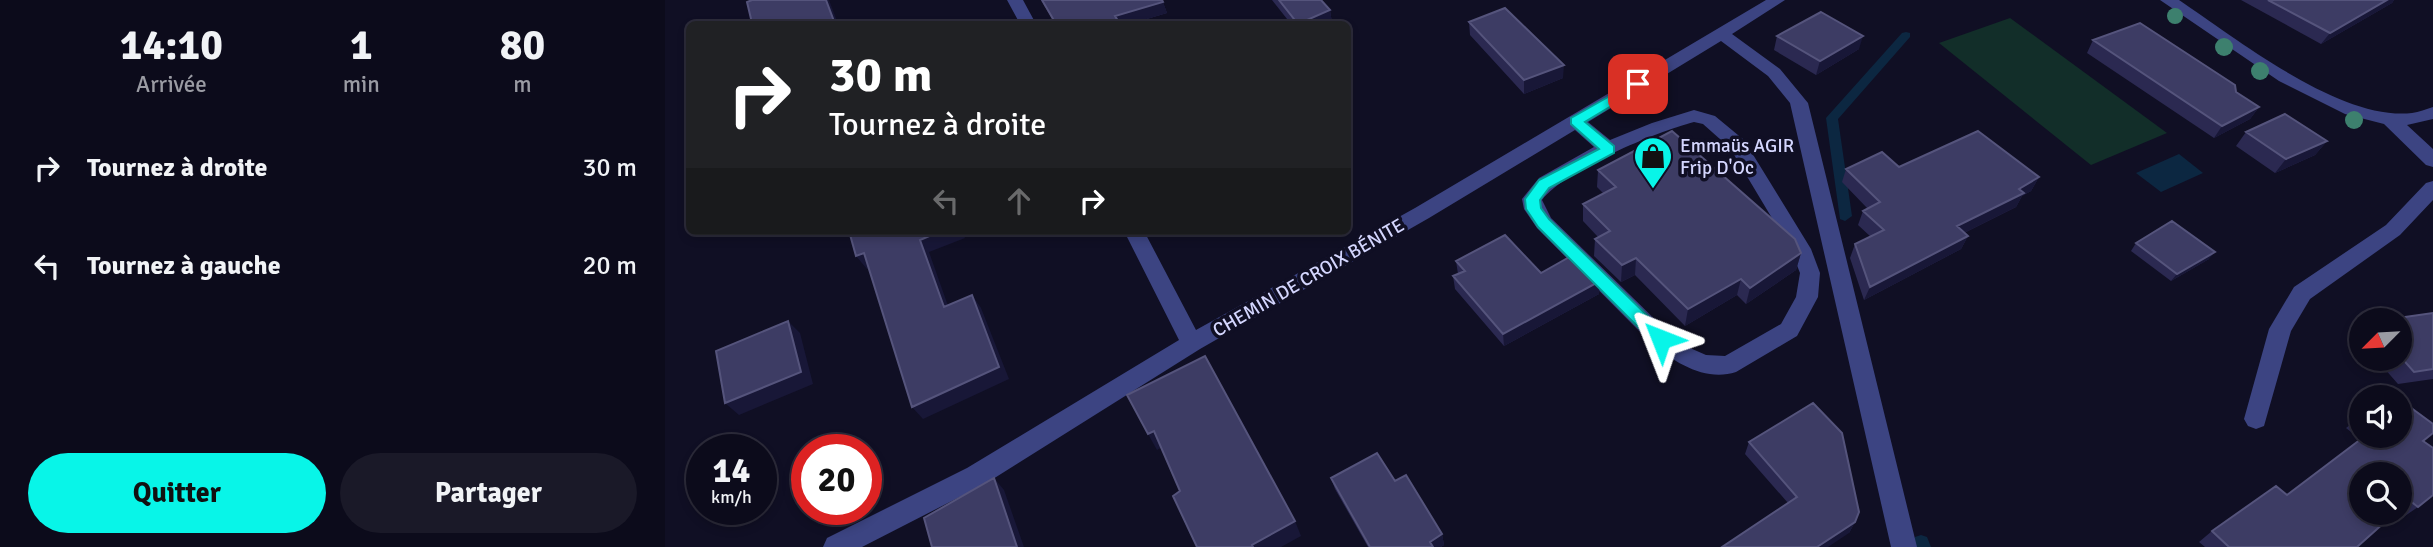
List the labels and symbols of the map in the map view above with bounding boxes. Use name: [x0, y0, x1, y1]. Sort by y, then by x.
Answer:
pin: [1608, 54, 1668, 114]
place label: Emmaüs AGIR Frip D'Oc: [1680, 134, 1794, 180]
shop icon: Emmaüs AGIR Frip D'Oc: [1632, 135, 1674, 190]
street label: CHEMIN DE CROIX BÉNITE: [1208, 213, 1409, 343]
position arrow: [1624, 302, 1698, 376]
north arrow: [2349, 308, 2411, 371]
speed limit sign: 20: [791, 434, 882, 525]

